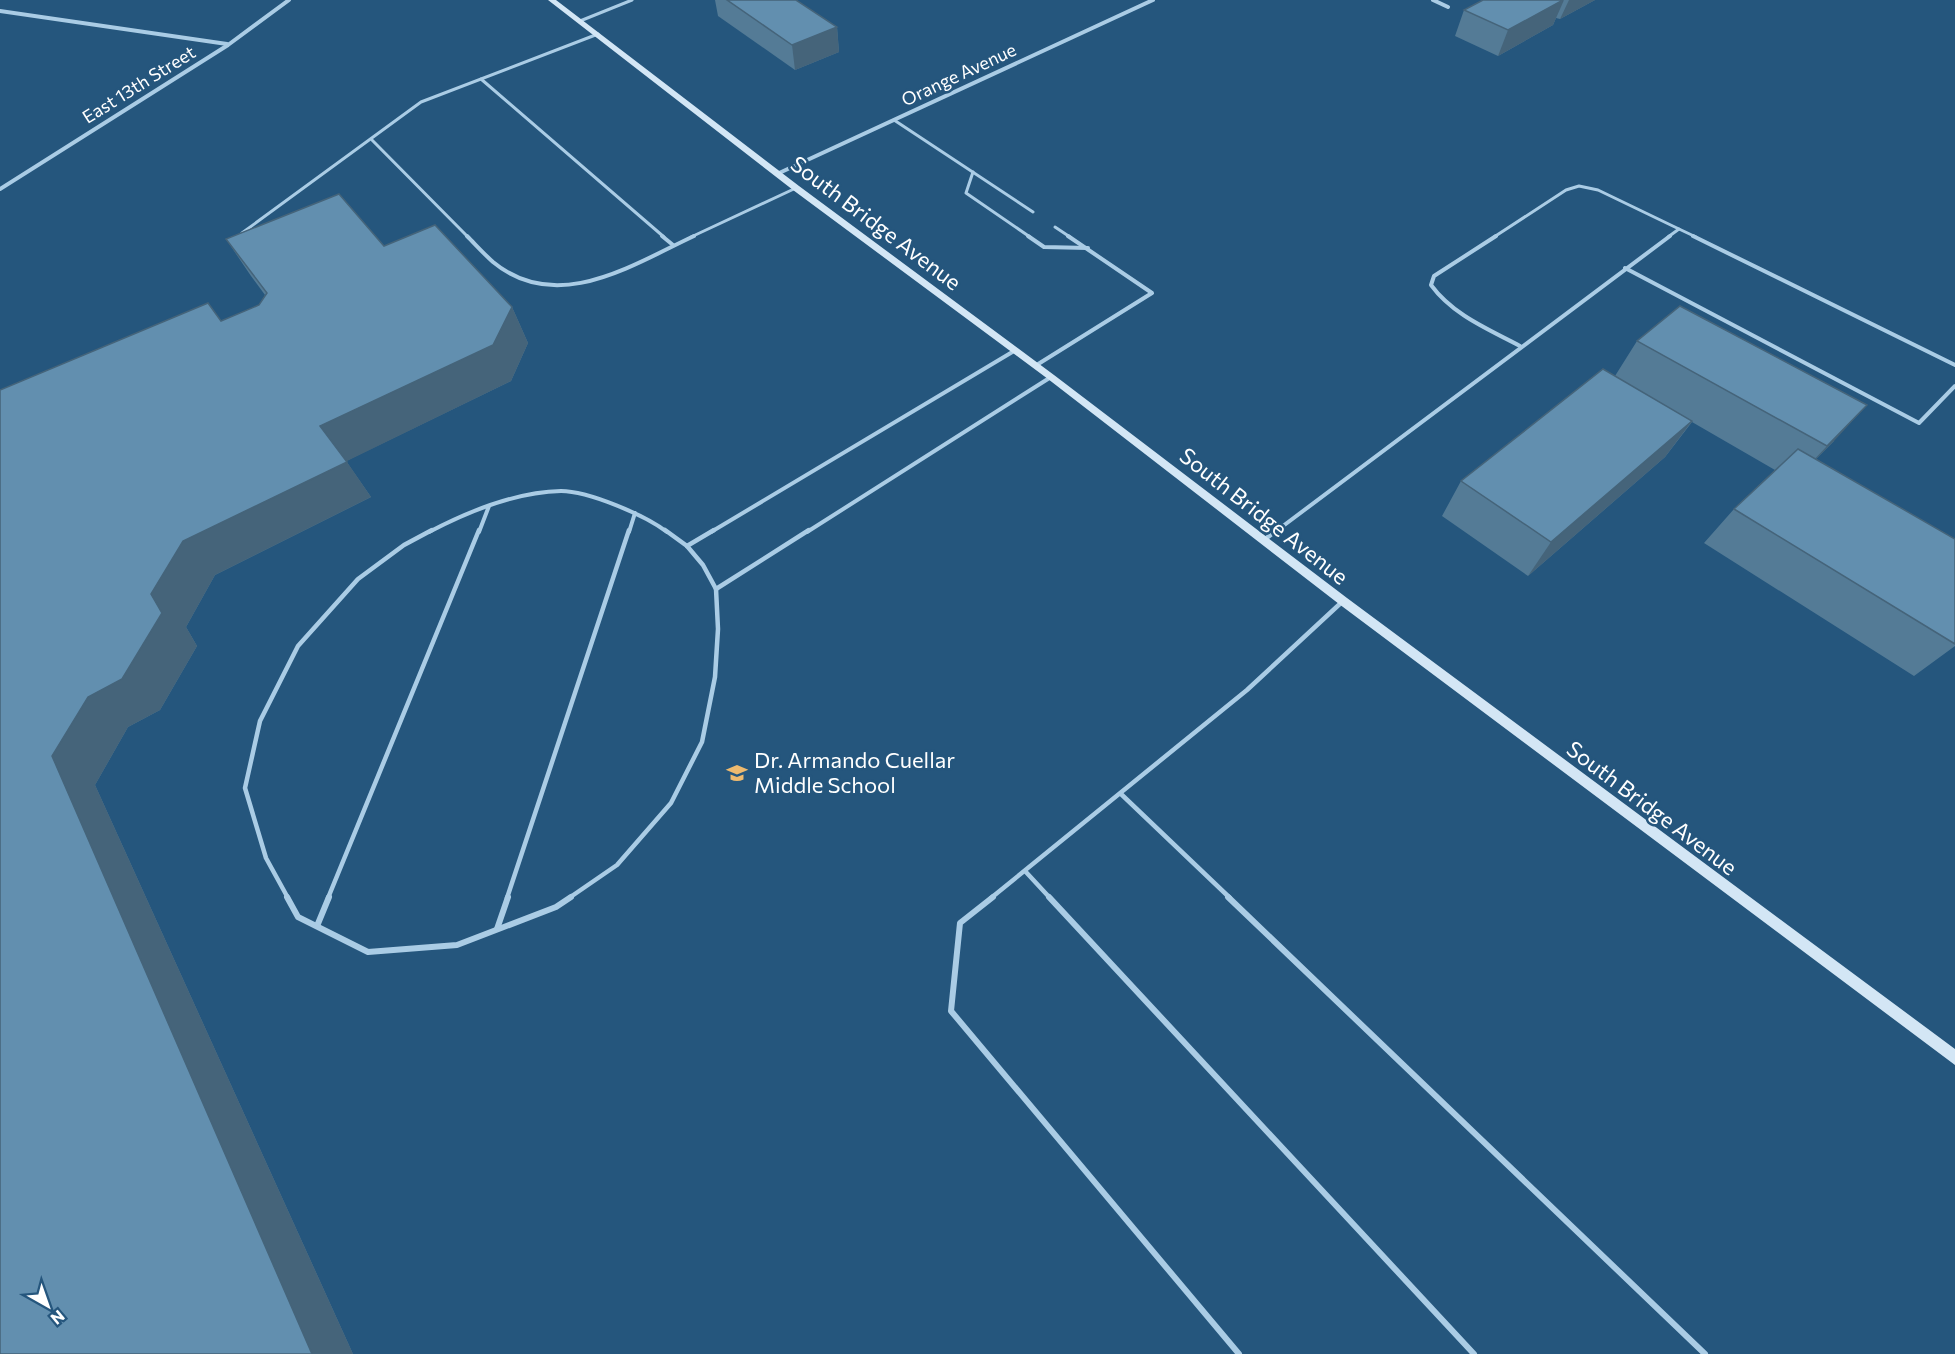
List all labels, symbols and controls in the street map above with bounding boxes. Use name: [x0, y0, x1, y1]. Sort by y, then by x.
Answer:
street label: Orange Avenue: [898, 38, 1019, 110]
street label: East 13th Street: [78, 41, 199, 128]
street label: South Bridge Avenue: [786, 150, 967, 295]
street label: South Bridge Avenue: [1175, 441, 1354, 590]
street label: South Bridge Avenue: [1562, 735, 1743, 880]
place label: Dr. Armando Cuellar Middle School: [754, 746, 955, 798]
school or university icon: Dr. Armando Cuellar Middle School: [725, 761, 749, 785]
north arrow: [18, 1276, 78, 1336]
text: N: [47, 1307, 69, 1329]

